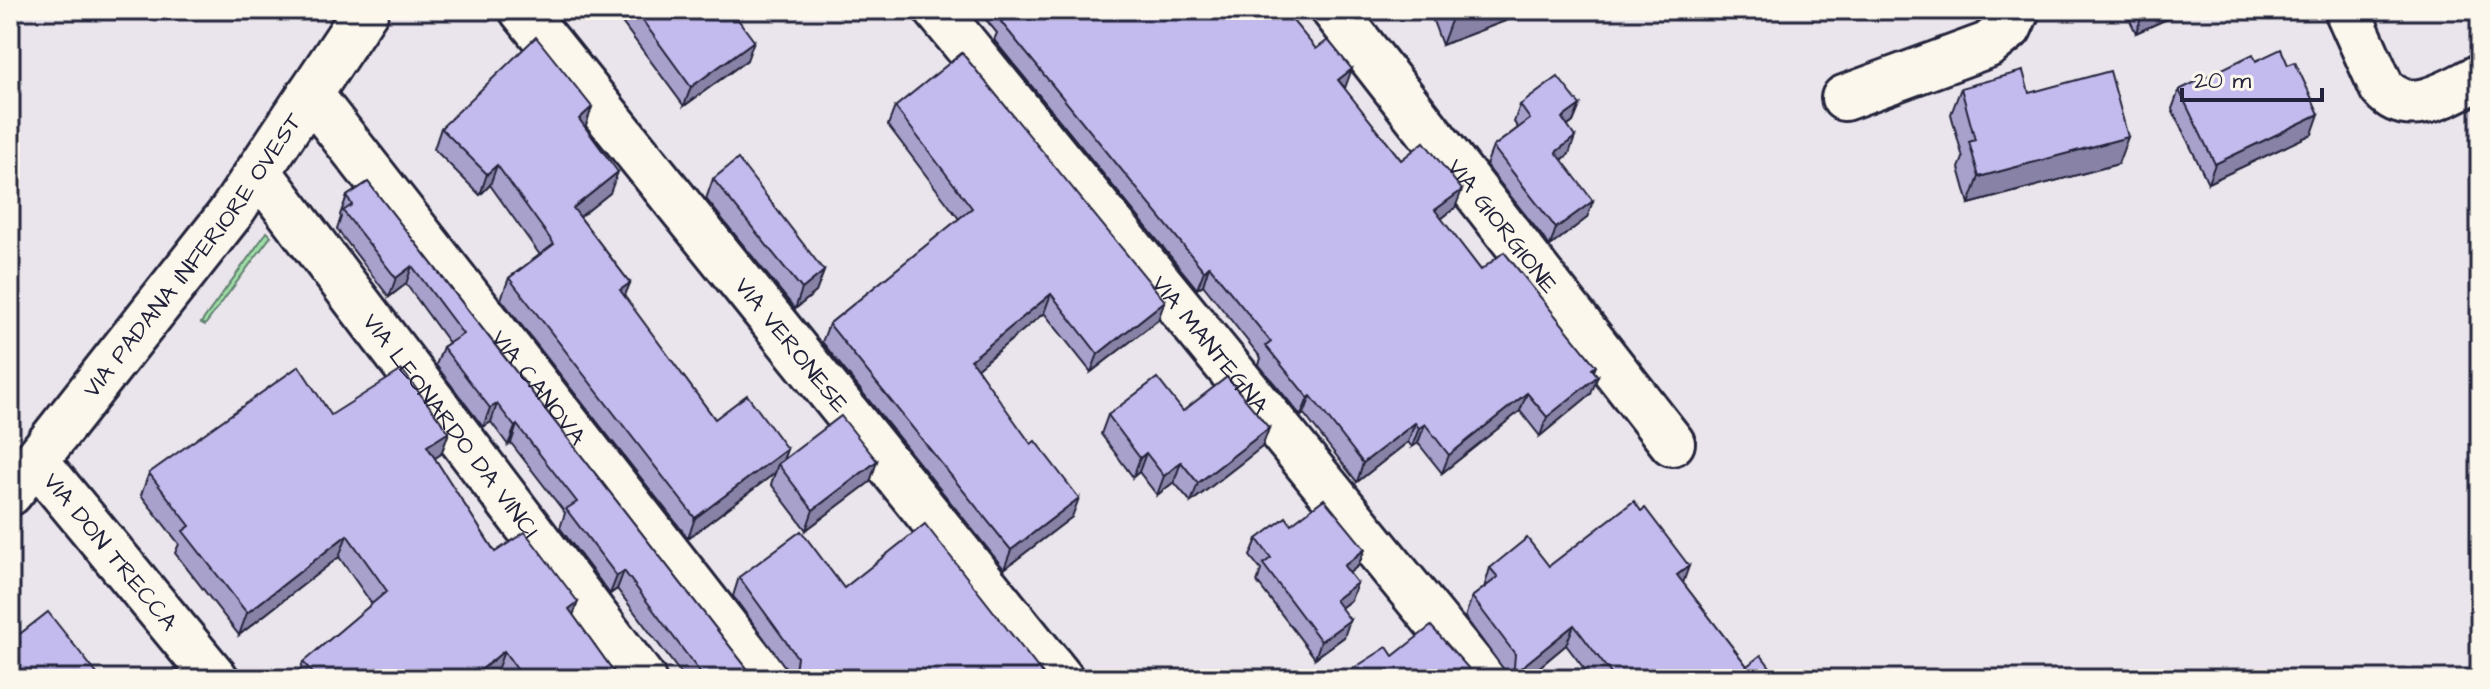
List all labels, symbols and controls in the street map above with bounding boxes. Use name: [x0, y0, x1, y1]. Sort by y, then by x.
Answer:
scale bar: [2182, 52, 2322, 102]
text: 20 m: [2194, 64, 2251, 98]
street label: VIA PADANA INFERIORE OVEST: [75, 106, 311, 405]
street label: VIA GIORGIONE: [1438, 152, 1565, 301]
street label: VIA MANTEGNA: [1142, 269, 1276, 422]
street label: VIA VERONESE: [726, 271, 856, 420]
street label: VIA LEONARDO DA VINCI: [354, 307, 547, 546]
street label: VIA CANOVA: [482, 323, 594, 453]
street label: VIA DON TRECCA: [35, 466, 185, 638]

